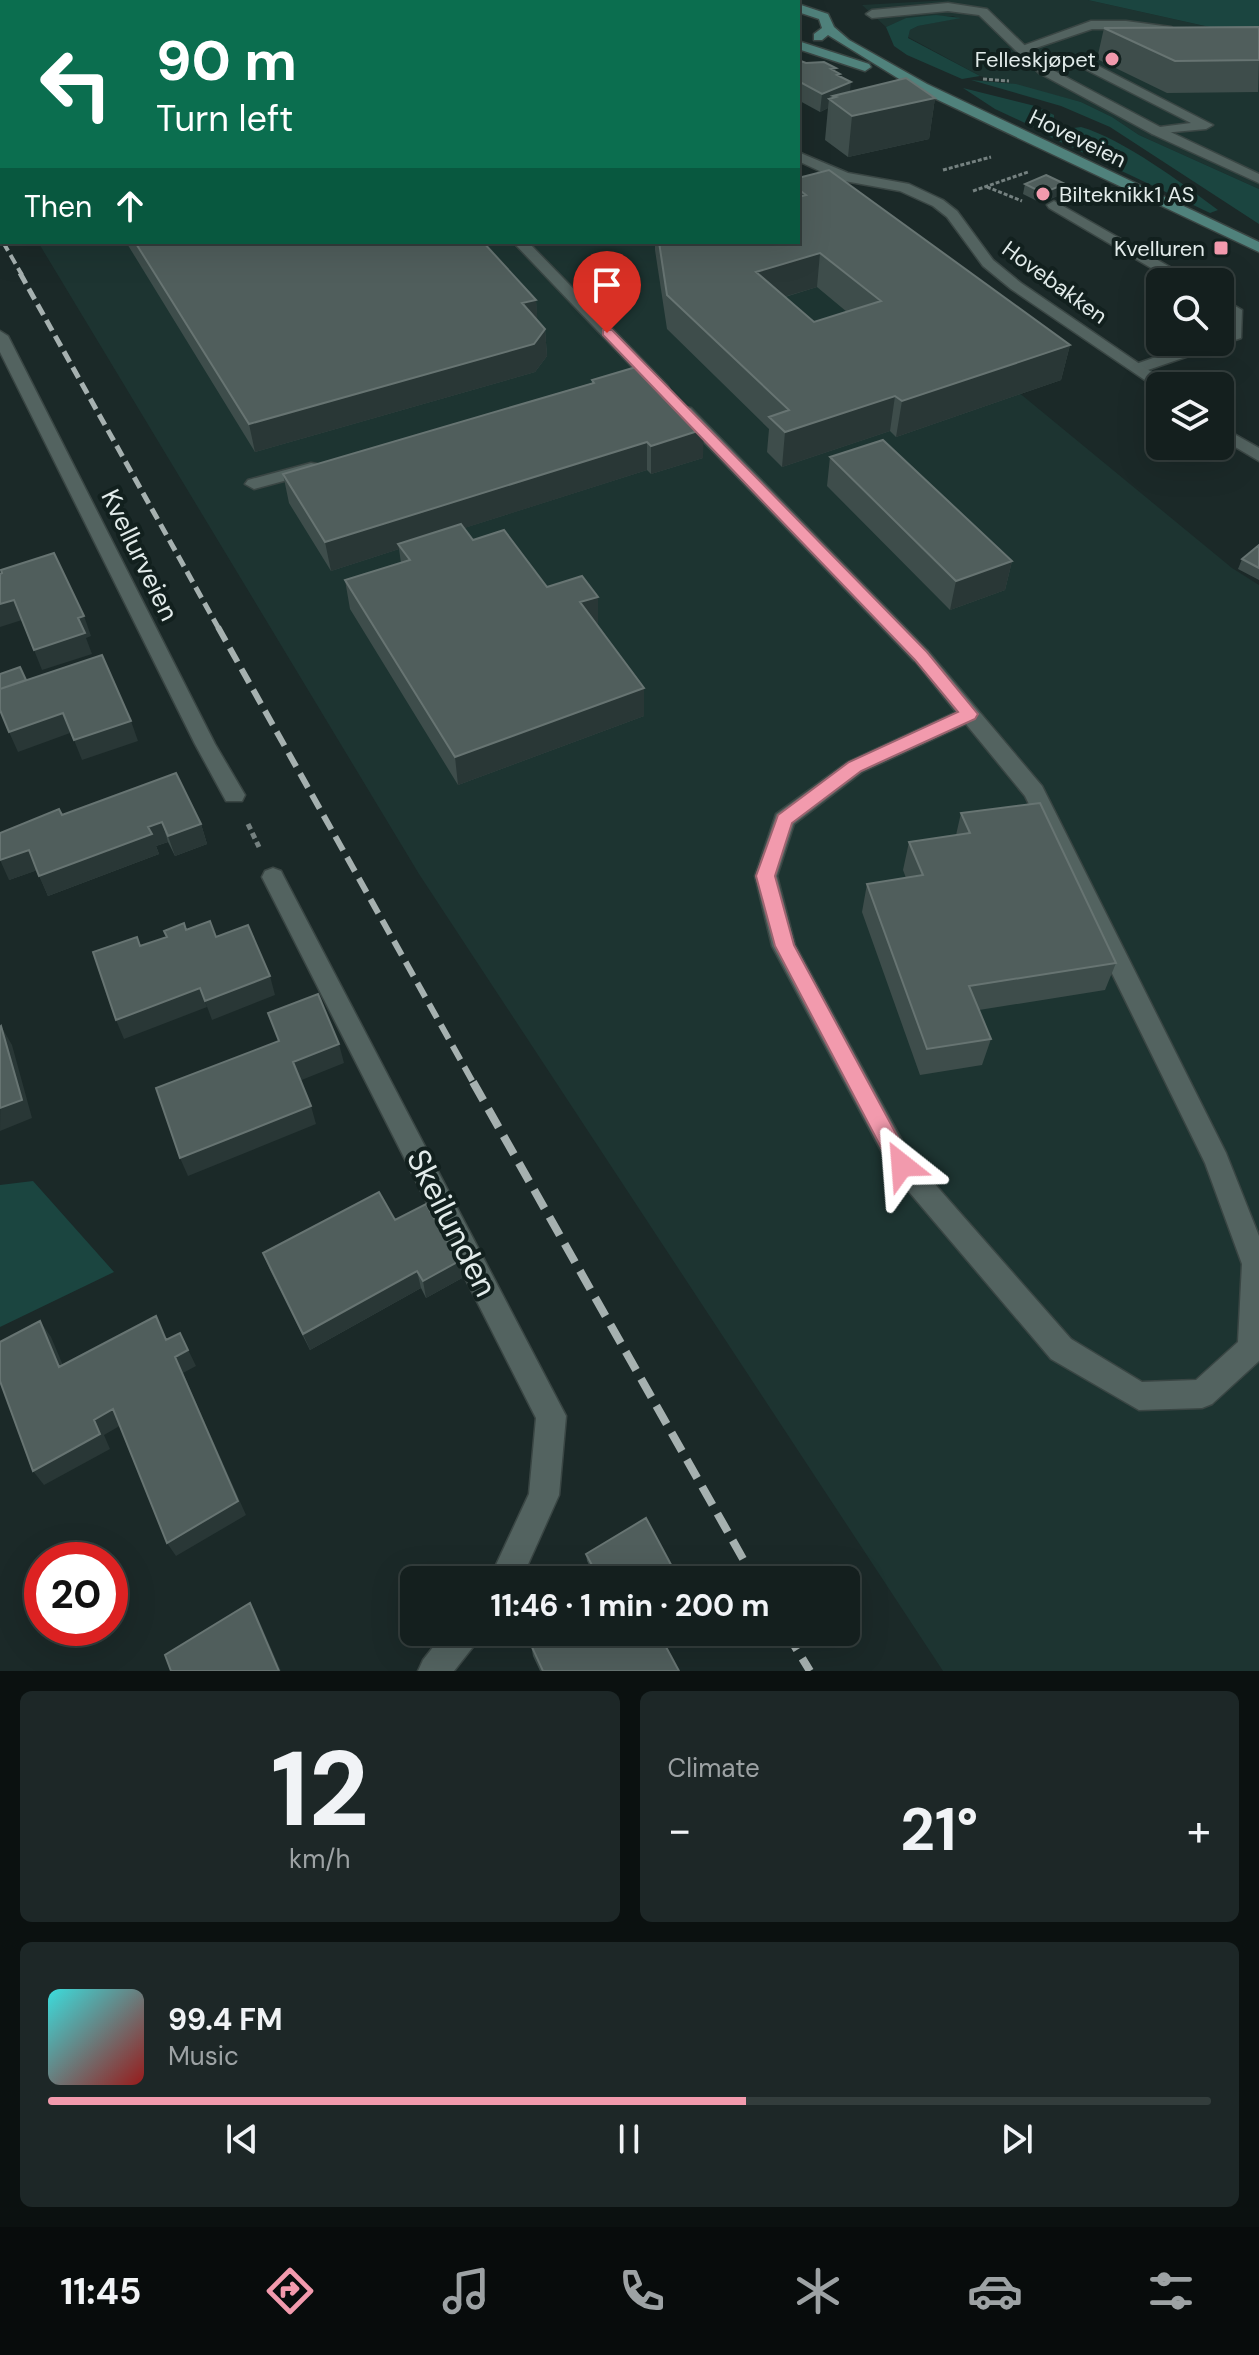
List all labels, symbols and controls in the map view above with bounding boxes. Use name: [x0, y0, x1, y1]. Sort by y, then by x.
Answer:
text: 90 m: [156, 24, 297, 97]
icon: left: [24, 32, 128, 136]
place label: Felleskjøpet: [975, 45, 1096, 74]
marker: Felleskjøpet: [1103, 50, 1121, 68]
text: Turn left: [156, 95, 293, 142]
street label: Hoveveien: [1024, 103, 1131, 174]
place label: Bilteknikk1 AS: [1059, 180, 1195, 209]
icon: ahead: [108, 184, 152, 228]
marker: Bilteknikk1 AS: [1034, 185, 1052, 203]
text: Then: [24, 187, 92, 226]
street label: Hovebakken: [996, 234, 1113, 330]
place label: Kvelluren: [1114, 234, 1205, 263]
marker: Kvelluren: [1212, 239, 1230, 257]
pin: [573, 251, 641, 333]
icon: arrive: [585, 263, 629, 307]
map controls: [1146, 268, 1234, 460]
button: search: [1146, 268, 1234, 356]
button: layers: [1146, 372, 1234, 460]
street label: Kvellurveien: [94, 484, 186, 626]
position arrow: [860, 1123, 944, 1207]
street label: Skeilunden: [397, 1142, 507, 1304]
speed limit sign: 20: [24, 1542, 128, 1646]
text: 11:46 · 1 min · 200 m: [491, 1586, 769, 1625]
text: 12: [271, 1722, 369, 1857]
text: Climate: [668, 1751, 760, 1785]
text: 21°: [900, 1790, 978, 1869]
text: −: [668, 1801, 692, 1859]
text: +: [1187, 1801, 1211, 1859]
text: km/h: [289, 1842, 350, 1876]
text: 99.4 FM: [168, 2000, 283, 2039]
text: Music: [168, 2039, 239, 2073]
icon: previous: [220, 2117, 264, 2161]
icon: pause: [607, 2117, 651, 2161]
icon: next: [995, 2117, 1039, 2161]
icon: directions: [262, 2263, 318, 2319]
icon: music: [438, 2263, 494, 2319]
icon: phone: [614, 2263, 670, 2319]
icon: climate: [790, 2263, 846, 2319]
icon: car: [967, 2263, 1023, 2319]
icon: filters: [1143, 2263, 1199, 2319]
text: 11:45: [60, 2268, 141, 2315]

